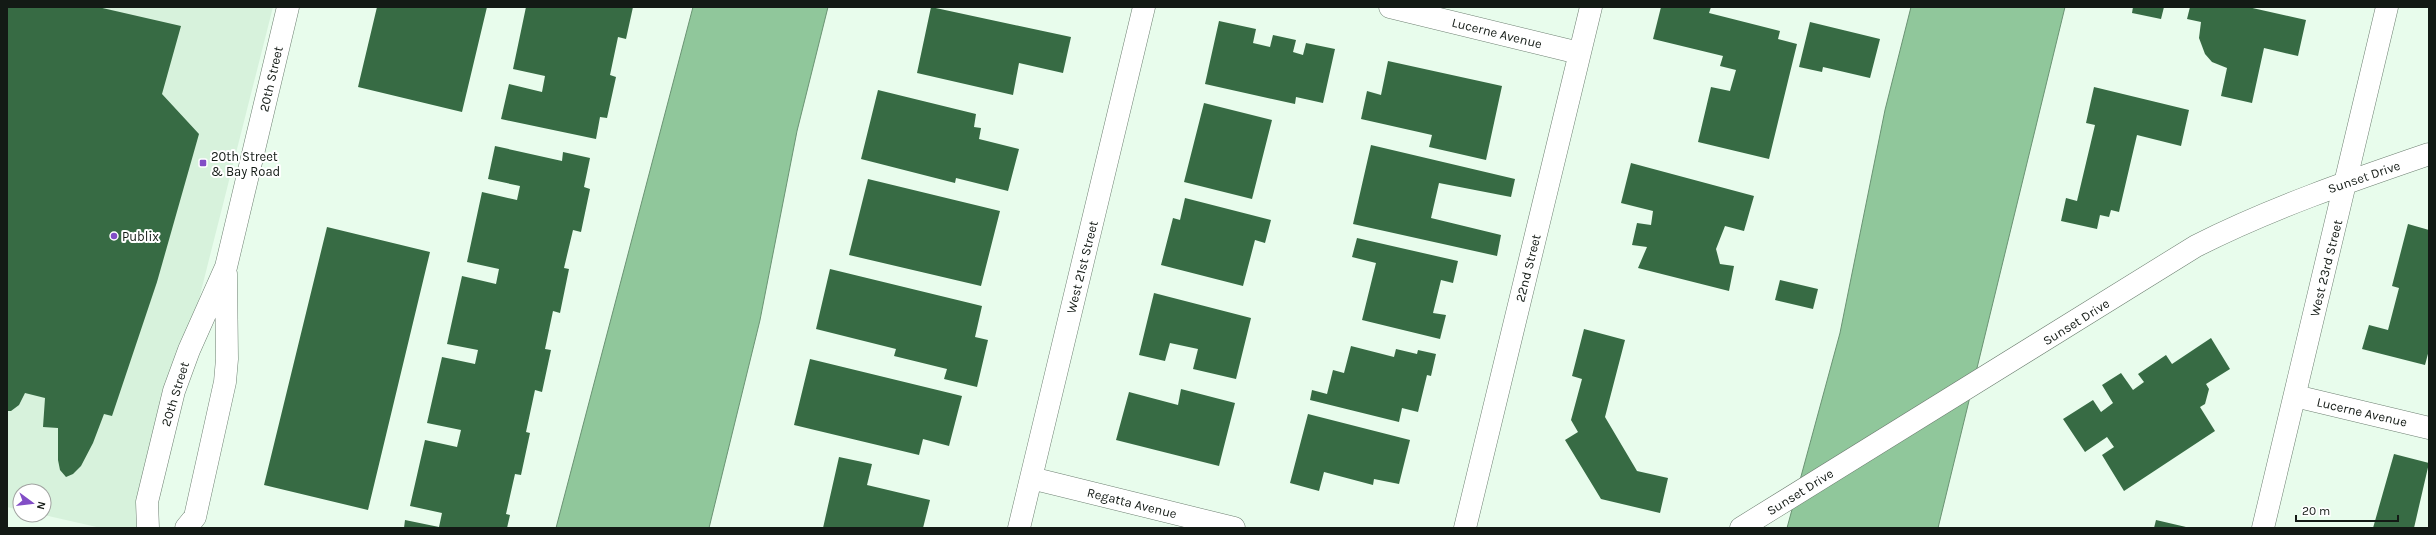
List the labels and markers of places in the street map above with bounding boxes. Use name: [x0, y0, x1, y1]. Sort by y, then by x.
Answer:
place label: 20th Street & Bay Road: [211, 149, 280, 179]
marker: 20th Street & Bay Road: [198, 158, 208, 168]
place label: Publix: [122, 229, 159, 244]
marker: Publix: [109, 231, 119, 241]

